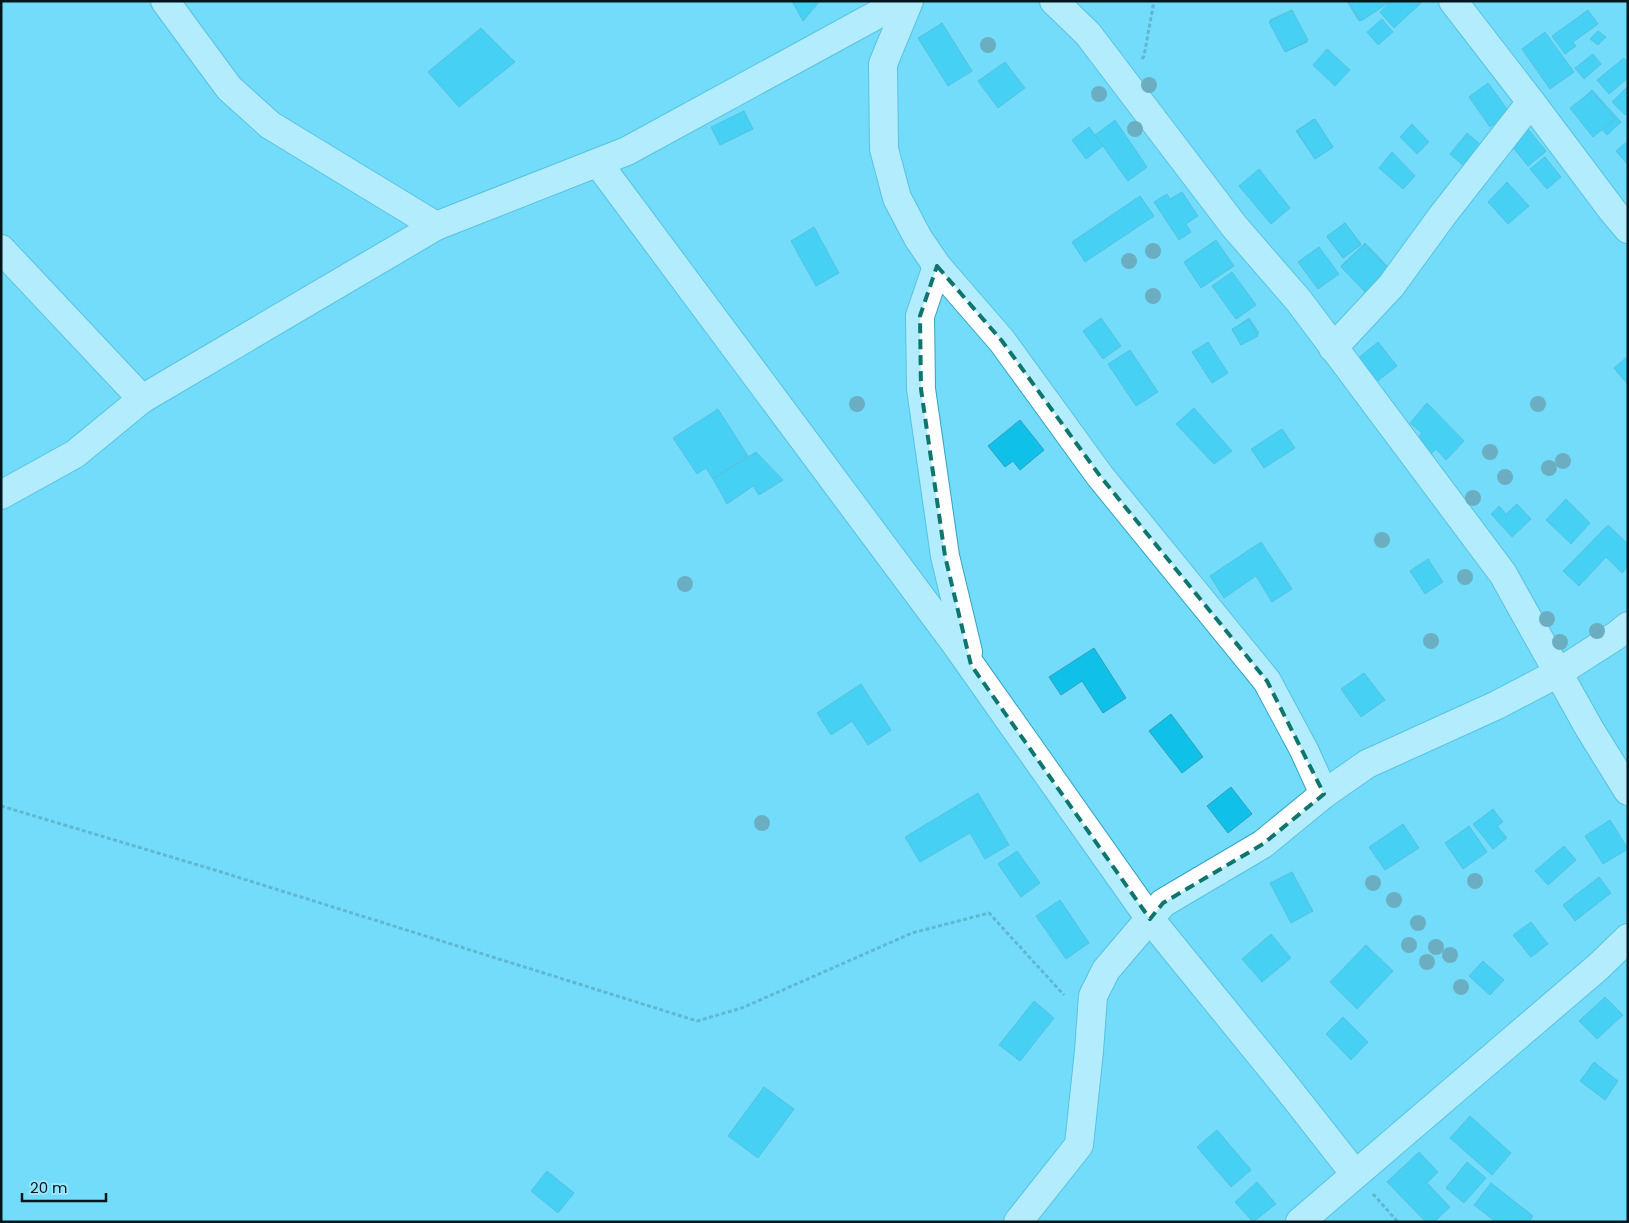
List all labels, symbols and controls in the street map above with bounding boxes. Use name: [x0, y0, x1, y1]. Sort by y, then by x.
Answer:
scale bar: [22, 1170, 106, 1202]
text: 20 m: [30, 1177, 68, 1198]

